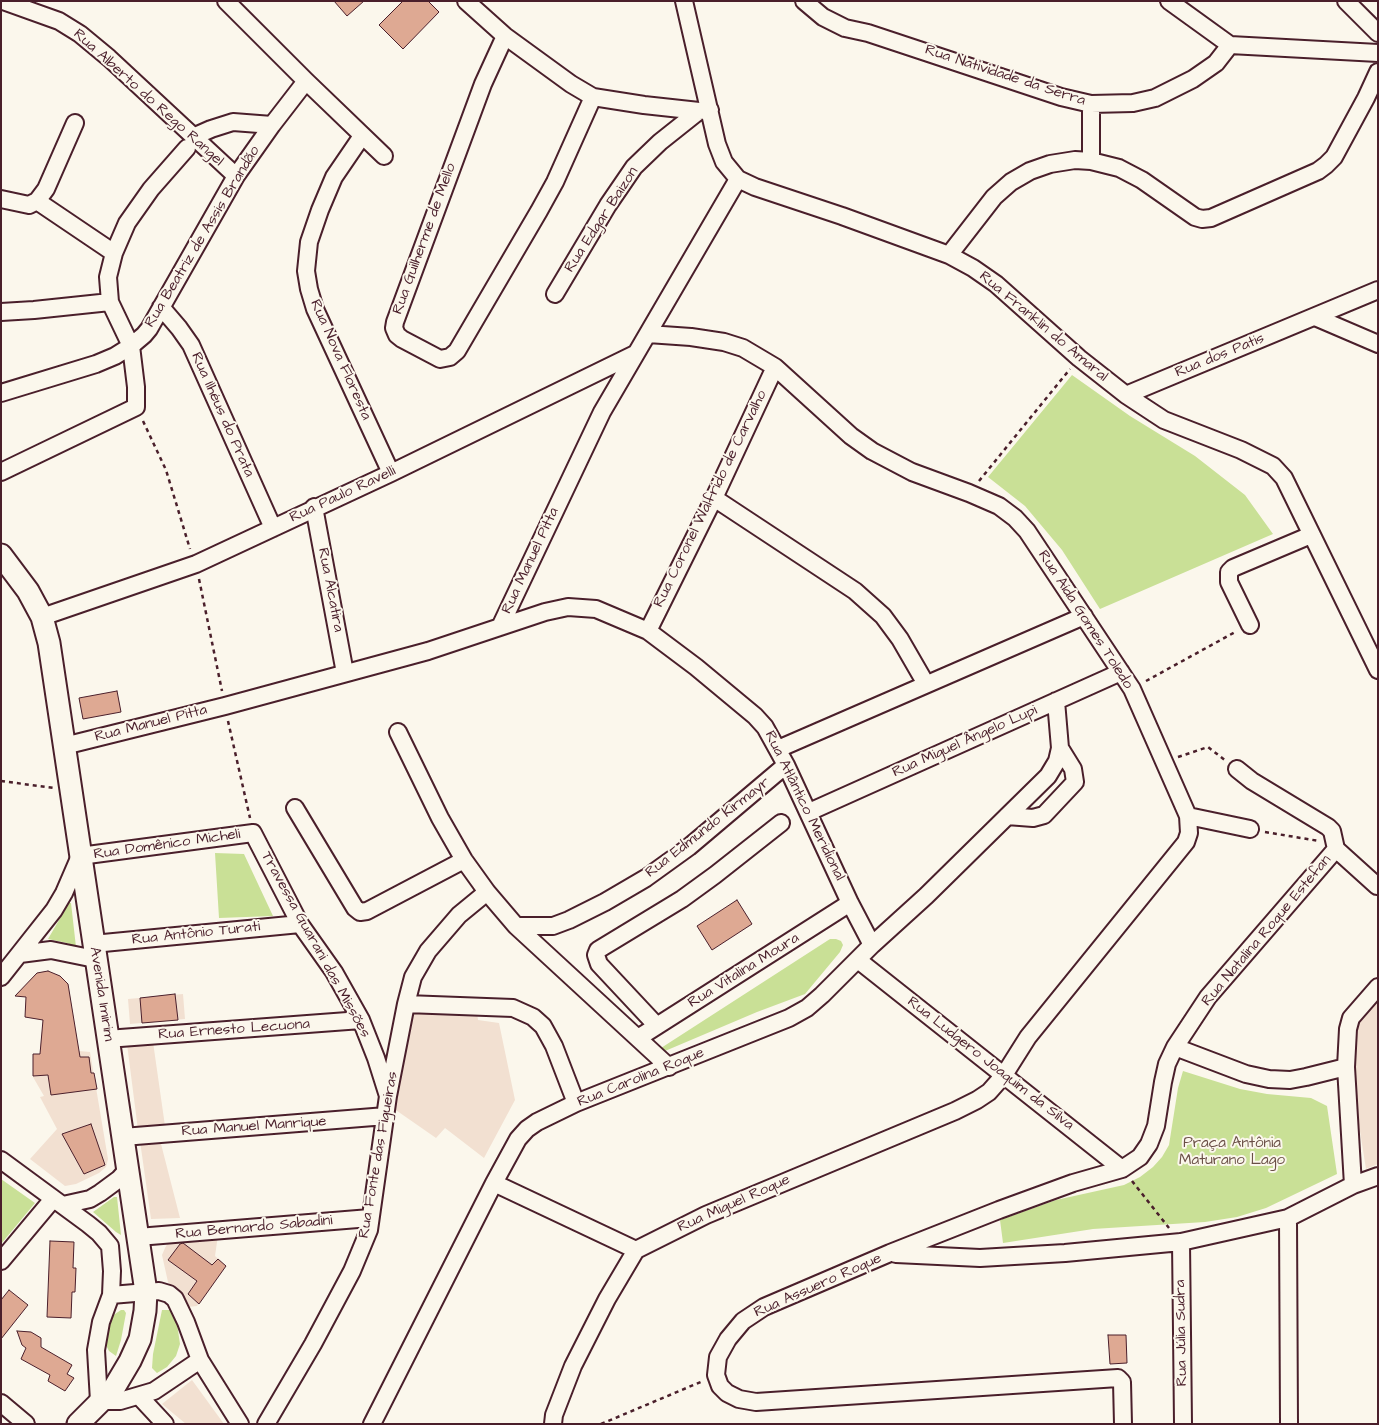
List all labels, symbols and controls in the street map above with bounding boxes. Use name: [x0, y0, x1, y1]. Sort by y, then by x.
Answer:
street label: Rua Alberto do Rego Rangel: [69, 26, 227, 170]
street label: Rua Natividade da Serra: [922, 42, 1088, 110]
street label: Rua Beatriz de Assis Brandão: [142, 143, 264, 331]
street label: Rua Guilherme de Mello: [389, 161, 461, 317]
street label: Rua Edgar Baizon: [561, 164, 643, 276]
street label: Rua Franklin do Amaral: [975, 268, 1111, 386]
street label: Rua Nova Floresta: [305, 297, 375, 423]
street label: Rua dos Patis: [1173, 330, 1267, 382]
street label: Rua Ilhéus do Prata: [186, 350, 258, 480]
street label: Rua Coronel Walfrido de Carvalho: [650, 387, 772, 611]
street label: Rua Paulo Ravelli: [287, 463, 399, 527]
street label: Rua Manuel Pitta: [499, 505, 563, 617]
street label: Rua Alcatira: [313, 546, 347, 634]
street label: Rua Aída Gomes Toledo: [1033, 547, 1137, 693]
street label: Rua Manuel Pitta: [93, 701, 209, 747]
street label: Rua Miguel Ângelo Lupi: [890, 702, 1040, 782]
street label: Rua Atlântico Meridional: [760, 728, 848, 884]
street label: Rua Edmundo Kirmayr: [642, 774, 774, 882]
street label: Rua Domênico Micheli: [92, 826, 242, 864]
street label: Travessa Guarani das Missões: [256, 849, 374, 1041]
street label: Rua Natalina Roque Estefan: [1199, 852, 1335, 1010]
street label: Rua Antônio Turati: [131, 918, 261, 950]
street label: Rua Vitalina Moura: [685, 930, 803, 1012]
street label: Avenida Imirim: [85, 946, 117, 1042]
street label: Rua Ludgero Joaquim da Silva: [903, 993, 1077, 1135]
street label: Rua Ernesto Lecuona: [158, 1016, 310, 1044]
street label: Rua Carolina Roque: [575, 1044, 707, 1112]
street label: Rua Fonte das Figueiras: [355, 1070, 403, 1240]
street label: Rua Manuel Manrique: [181, 1113, 327, 1141]
park label: Praça Antônia Maturano Lago: [1179, 1135, 1285, 1170]
street label: Rua Miguel Roque: [675, 1171, 793, 1237]
street label: Rua Bernardo Sabadini: [175, 1212, 333, 1244]
street label: Rua Assuero Roque: [751, 1250, 885, 1322]
street label: Rua Júlia Sudra: [1172, 1280, 1192, 1386]

